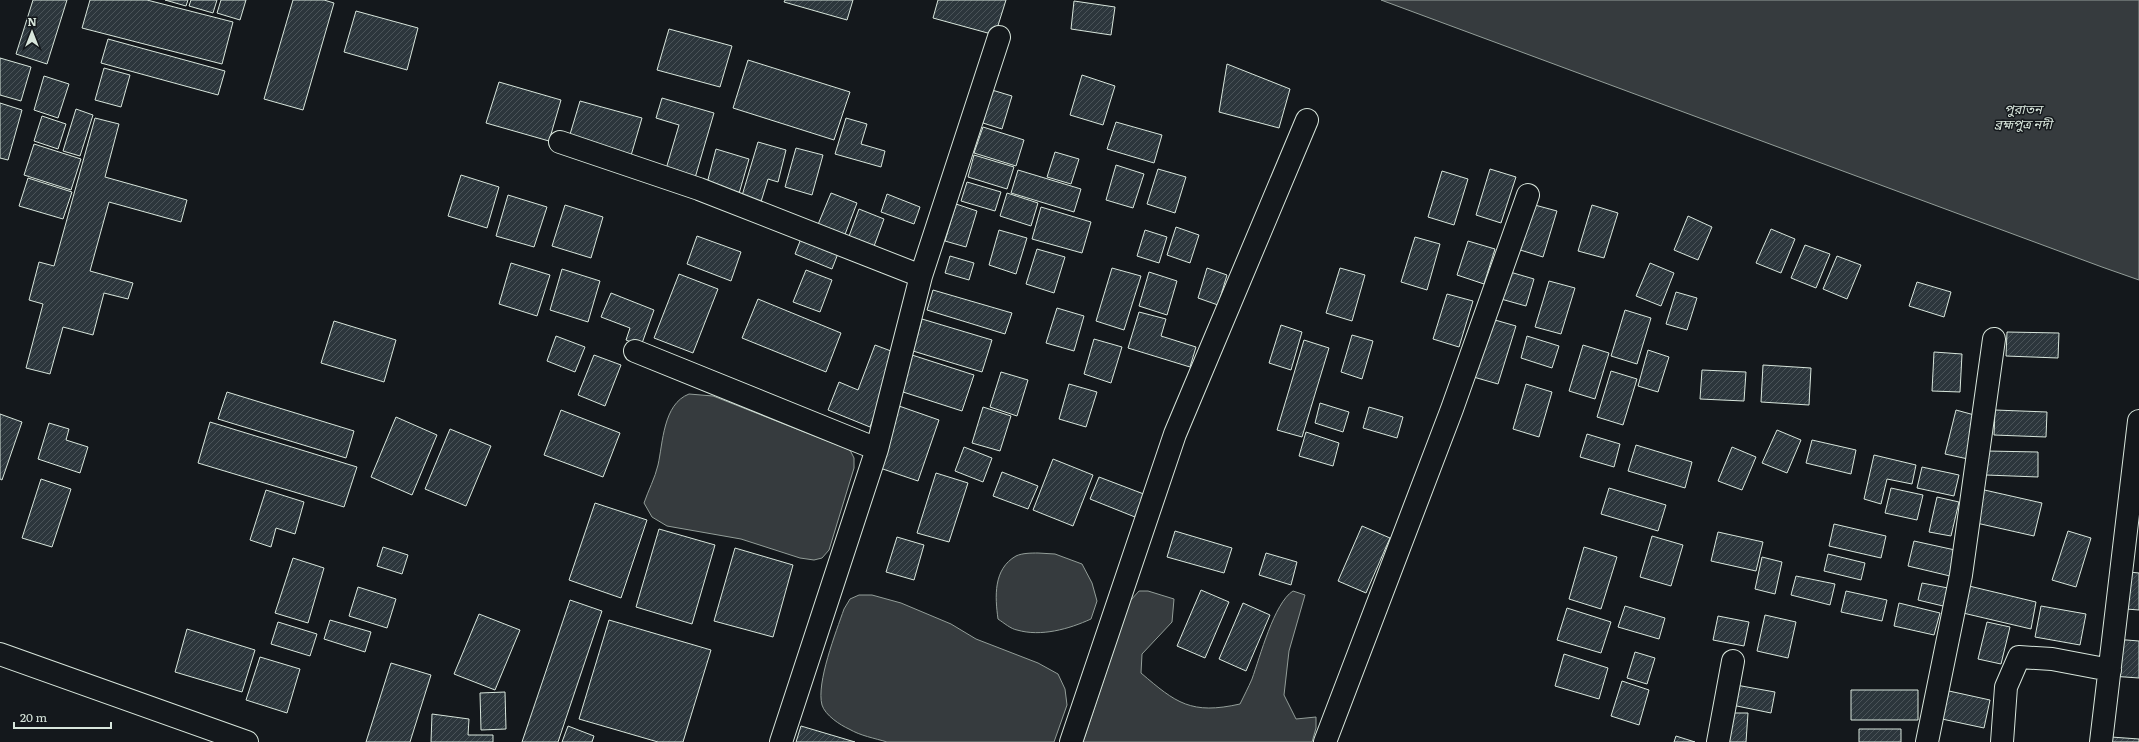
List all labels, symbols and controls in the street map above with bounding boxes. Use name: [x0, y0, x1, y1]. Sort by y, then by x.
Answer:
north arrow: [12, 12, 52, 52]
text: N: [27, 13, 37, 29]
water label: পুরাতন ব্রহ্মপুত্র নদী: [1994, 99, 2054, 133]
scale bar: [14, 704, 111, 730]
text: 20 m: [20, 708, 47, 726]

